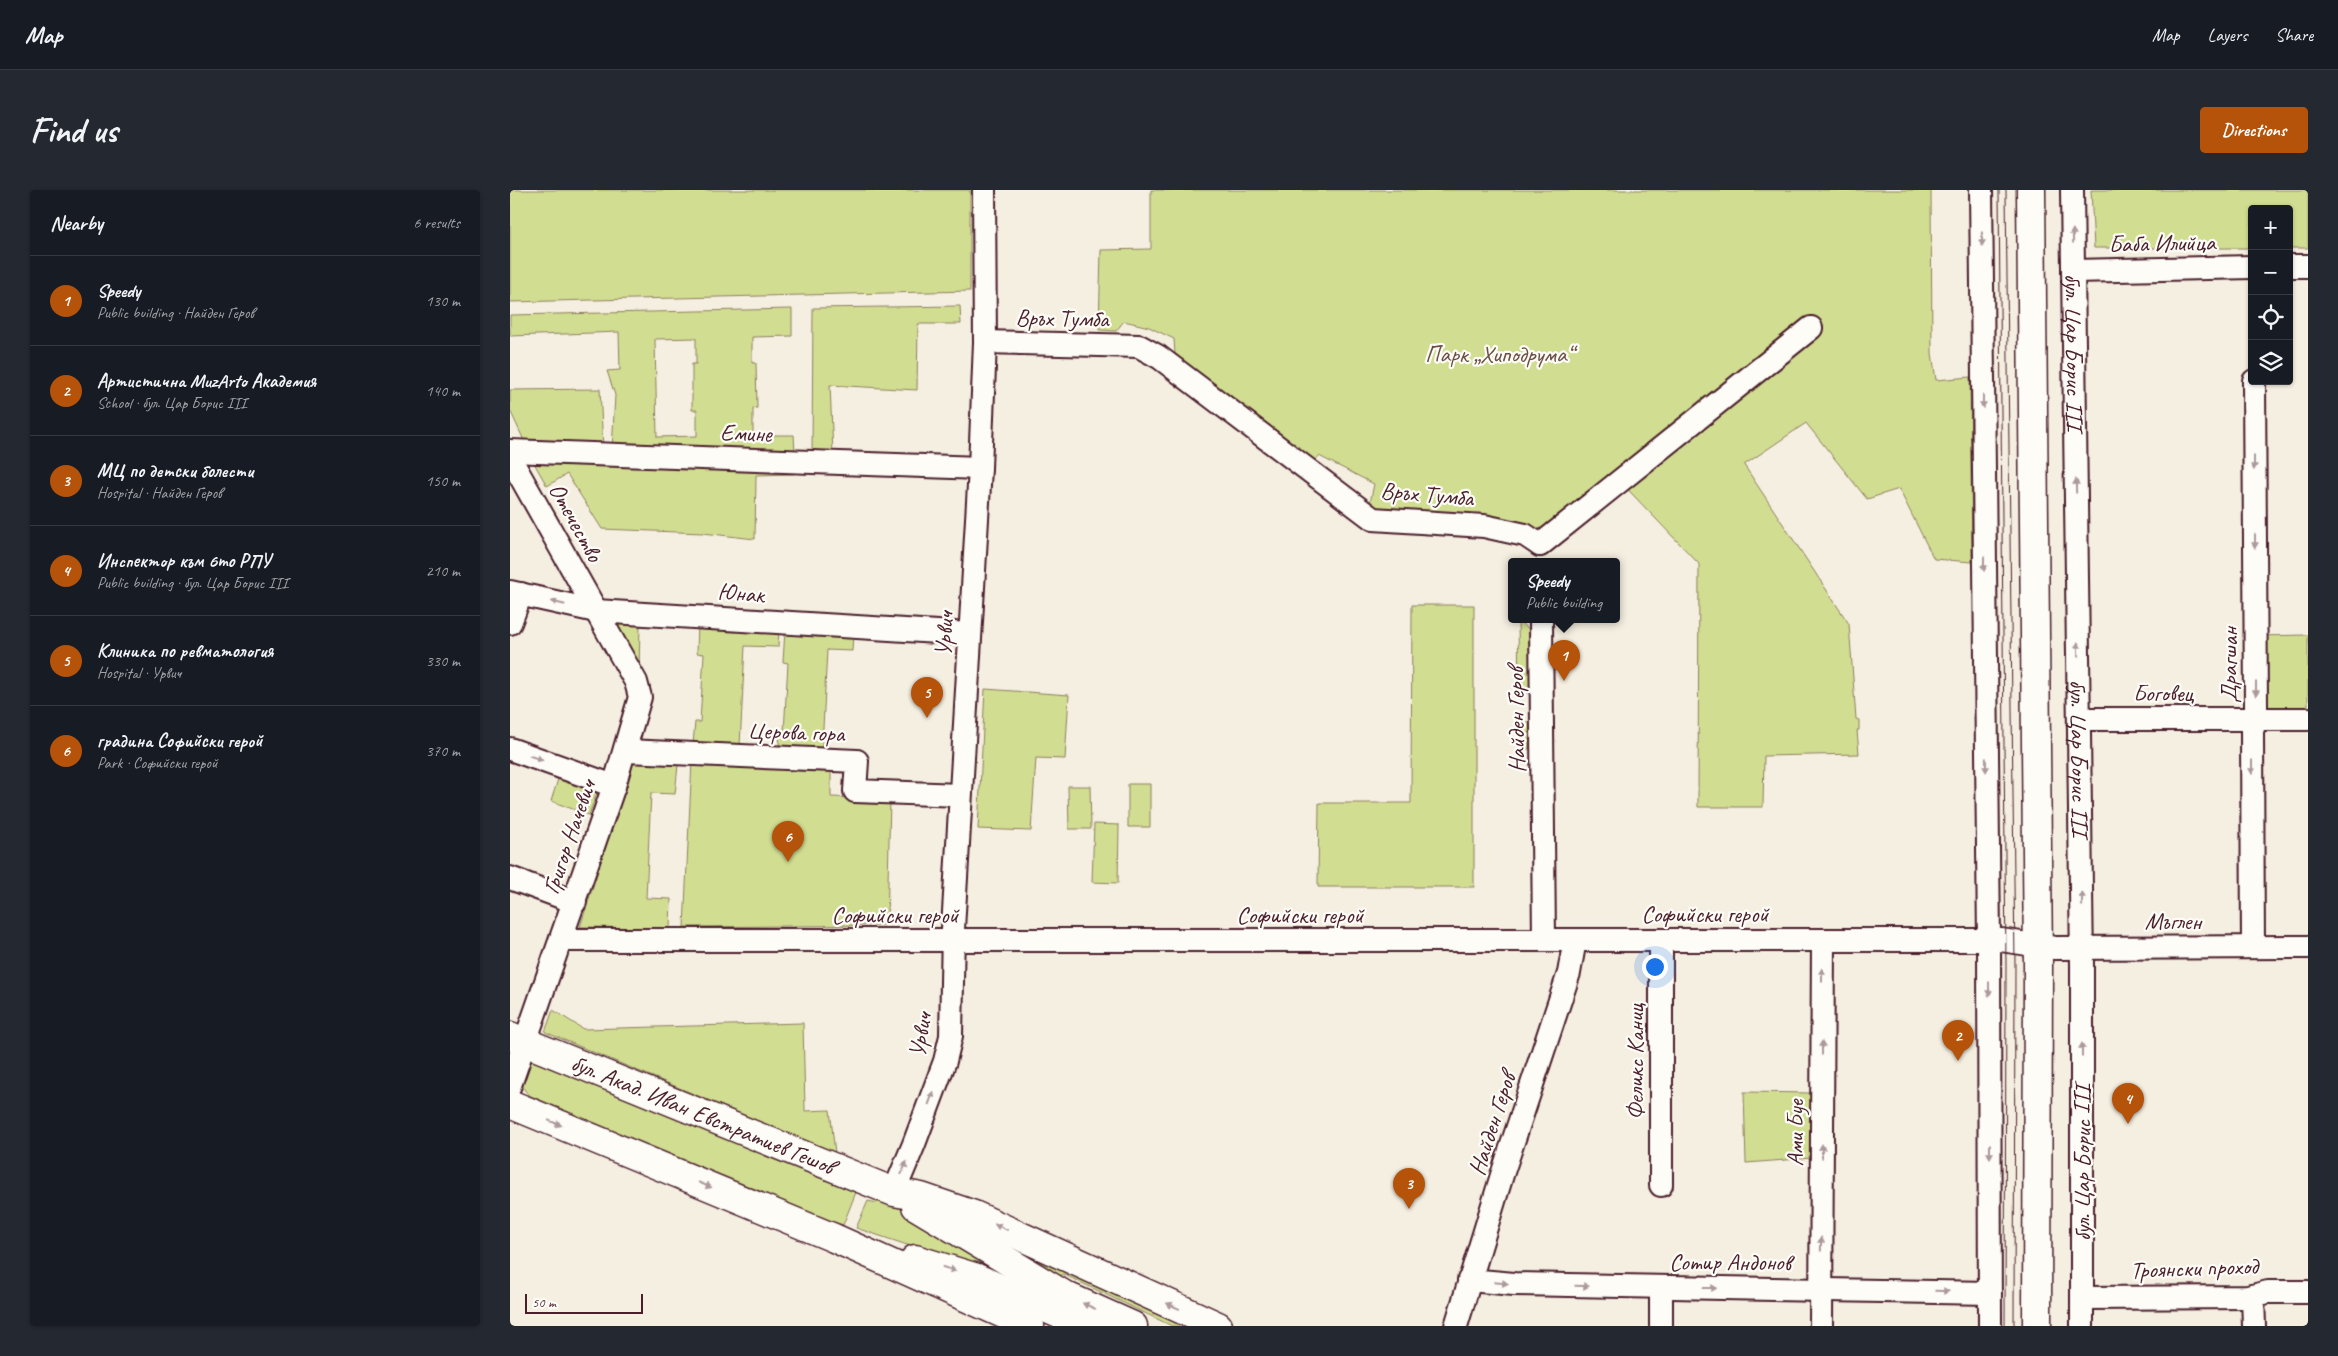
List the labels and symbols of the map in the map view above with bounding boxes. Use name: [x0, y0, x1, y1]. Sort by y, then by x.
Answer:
street label: Баба Илийца: [2108, 227, 2217, 259]
one-way arrow: [2069, 228, 2077, 244]
one-way arrow: [1978, 231, 1986, 247]
street label: бул. Цар Борис III: [2058, 274, 2090, 435]
street label: Връх Тумба: [1015, 302, 1110, 334]
park label: Парк „Хиподрума“: [1425, 339, 1579, 369]
one-way arrow: [1979, 393, 1987, 409]
street label: Емине: [720, 417, 774, 449]
one-way arrow: [2250, 455, 2258, 471]
street label: Връх Тумба: [1379, 475, 1476, 513]
street label: Отечество: [542, 477, 611, 568]
one-way arrow: [2072, 478, 2080, 494]
one-way arrow: [2251, 533, 2259, 549]
one-way arrow: [1980, 556, 1988, 572]
street label: Юнак: [717, 576, 767, 610]
one-way arrow: [551, 599, 566, 607]
street label: Урвич: [928, 609, 960, 657]
street label: Драгшан: [2214, 625, 2244, 703]
pin: 1: [1548, 640, 1580, 681]
one-way arrow: [2074, 641, 2082, 657]
street label: Найден Геров: [1500, 661, 1532, 773]
pin: 5: [911, 677, 943, 718]
street label: Боговец: [2133, 678, 2194, 708]
street label: бул. Цар Борис III: [2063, 680, 2095, 841]
one-way arrow: [2252, 681, 2260, 697]
street label: Церова гора: [747, 715, 846, 749]
one-way arrow: [528, 755, 543, 762]
one-way arrow: [1983, 758, 1991, 774]
one-way arrow: [2248, 759, 2256, 775]
street label: Григор Начевич: [536, 774, 603, 898]
pin: 6: [772, 821, 804, 862]
one-way arrow: [2077, 891, 2085, 907]
street label: Софийски герой: [1642, 899, 1770, 929]
street label: Софийски герой: [832, 900, 960, 930]
street label: Софийски герой: [1237, 900, 1365, 930]
street label: Мъглен: [2145, 906, 2203, 936]
your location: [1642, 954, 1668, 980]
one-way arrow: [1818, 967, 1826, 983]
one-way arrow: [1985, 981, 1993, 997]
street label: Феликс Каниц: [1620, 1002, 1650, 1120]
street label: Урвич: [902, 1009, 939, 1059]
pin: 2: [1942, 1020, 1974, 1061]
one-way arrow: [1818, 1040, 1826, 1056]
one-way arrow: [2078, 1042, 2086, 1058]
street label: бул. Акад. Иван Евстратиев Гешов: [567, 1047, 844, 1183]
street label: Найден Геров: [1461, 1064, 1524, 1179]
street label: бул. Цар Борис III: [2067, 1080, 2097, 1241]
pin: 4: [2112, 1083, 2144, 1124]
one-way arrow: [927, 1090, 935, 1105]
street label: Ами Буе: [1780, 1097, 1810, 1166]
one-way arrow: [548, 1119, 563, 1127]
one-way arrow: [1818, 1143, 1826, 1159]
one-way arrow: [1986, 1143, 1994, 1159]
one-way arrow: [901, 1161, 909, 1175]
pin: 3: [1393, 1168, 1425, 1209]
one-way arrow: [698, 1181, 712, 1189]
one-way arrow: [994, 1223, 1008, 1231]
one-way arrow: [1817, 1236, 1825, 1252]
street label: Сотир Андонов: [1669, 1247, 1796, 1277]
street label: Троянски проход: [2130, 1251, 2261, 1285]
one-way arrow: [941, 1266, 956, 1274]
one-way arrow: [1493, 1279, 1509, 1287]
one-way arrow: [1574, 1282, 1590, 1290]
one-way arrow: [1702, 1284, 1718, 1292]
one-way arrow: [1934, 1288, 1950, 1296]
scale bar: [525, 1291, 642, 1314]
one-way arrow: [1082, 1301, 1096, 1309]
one-way arrow: [1166, 1302, 1180, 1310]

